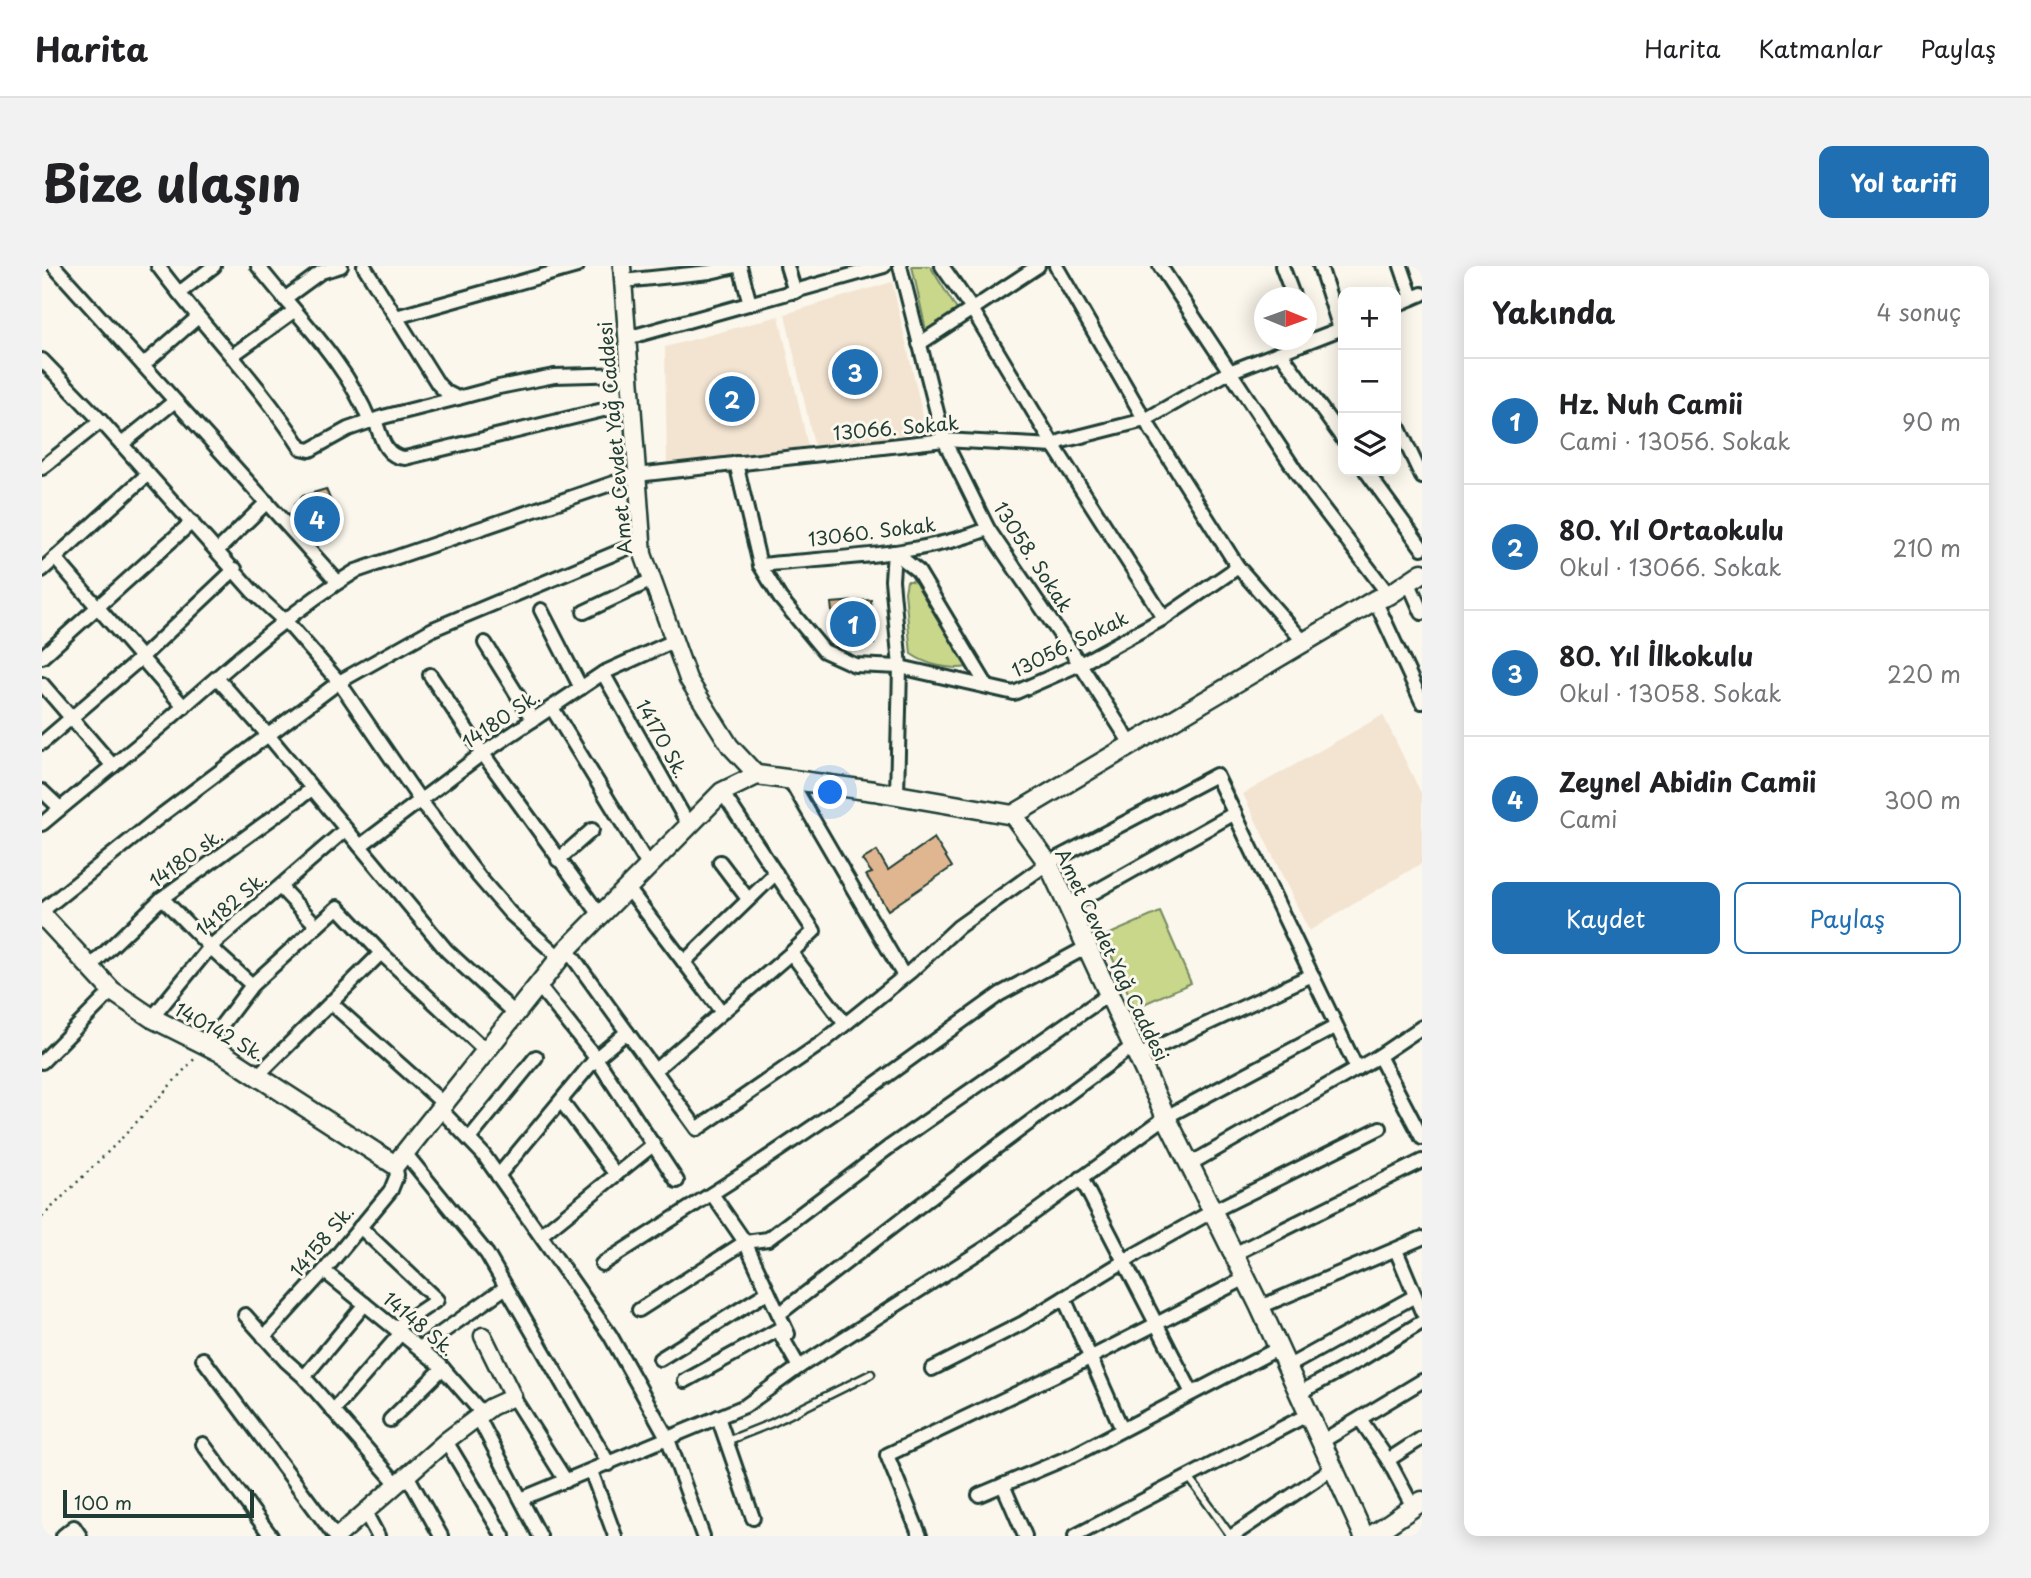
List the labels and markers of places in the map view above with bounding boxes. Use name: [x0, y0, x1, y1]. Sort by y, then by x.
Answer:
pin: 3: [832, 346, 878, 398]
pin: 2: [709, 373, 755, 425]
pin: 4: [294, 493, 340, 545]
pin: 1: [830, 598, 876, 650]

